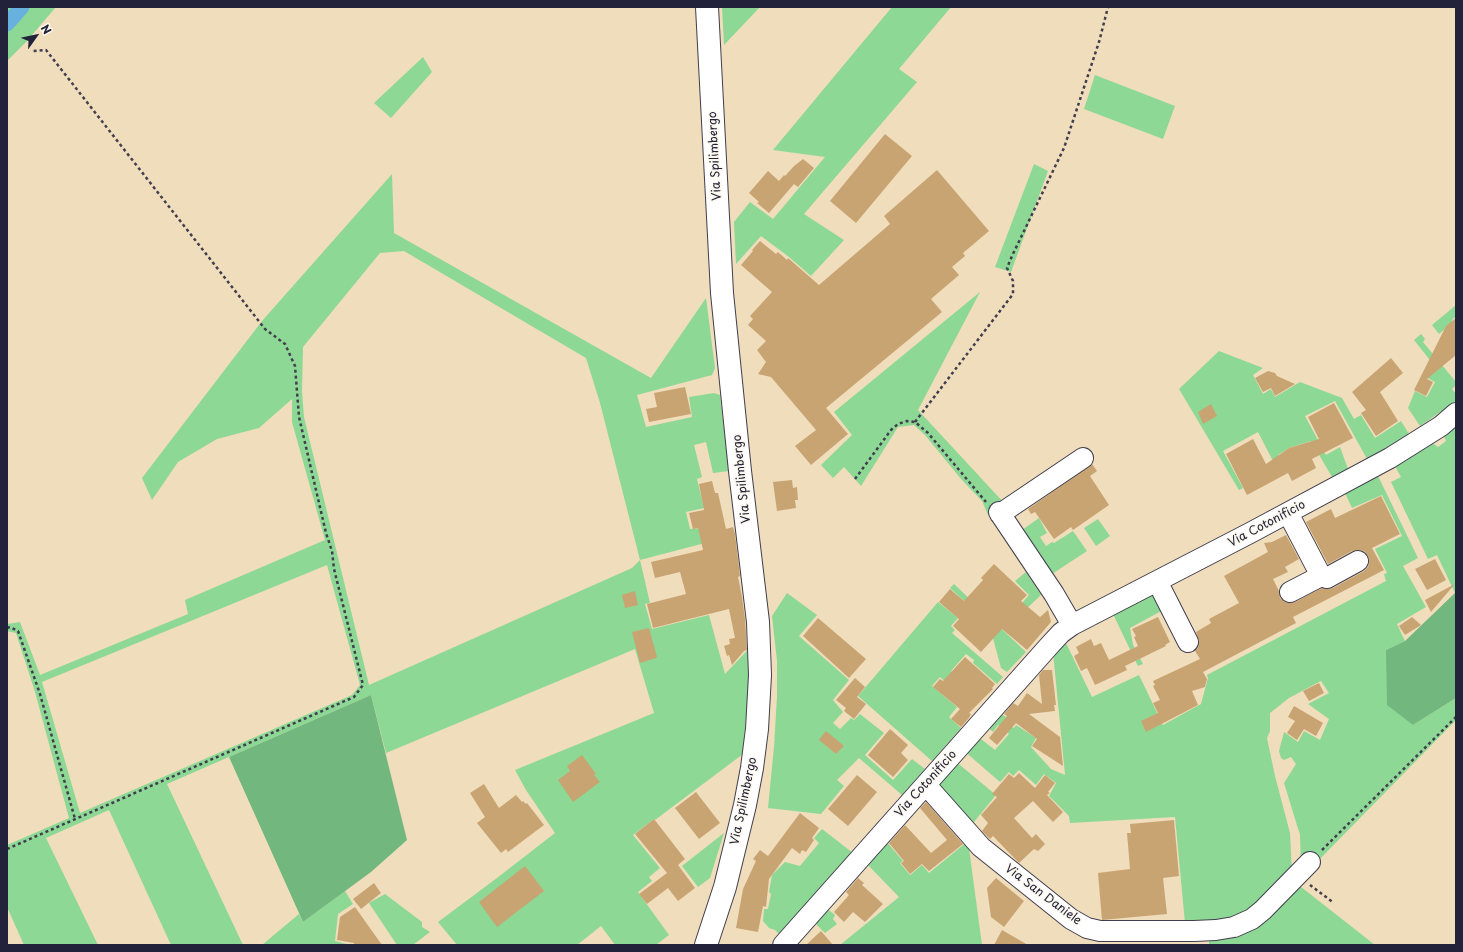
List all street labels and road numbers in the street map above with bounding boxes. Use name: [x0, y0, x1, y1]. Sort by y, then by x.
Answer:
street label: Via Spilimbergo: [705, 111, 725, 201]
street label: Via Spilimbergo: [730, 434, 754, 524]
street label: Via Cotonificio: [1226, 498, 1308, 550]
street label: Via Cotonificio: [892, 748, 960, 820]
street label: Via Spilimbergo: [728, 756, 760, 846]
street label: Via San Daniele: [1002, 862, 1084, 928]

